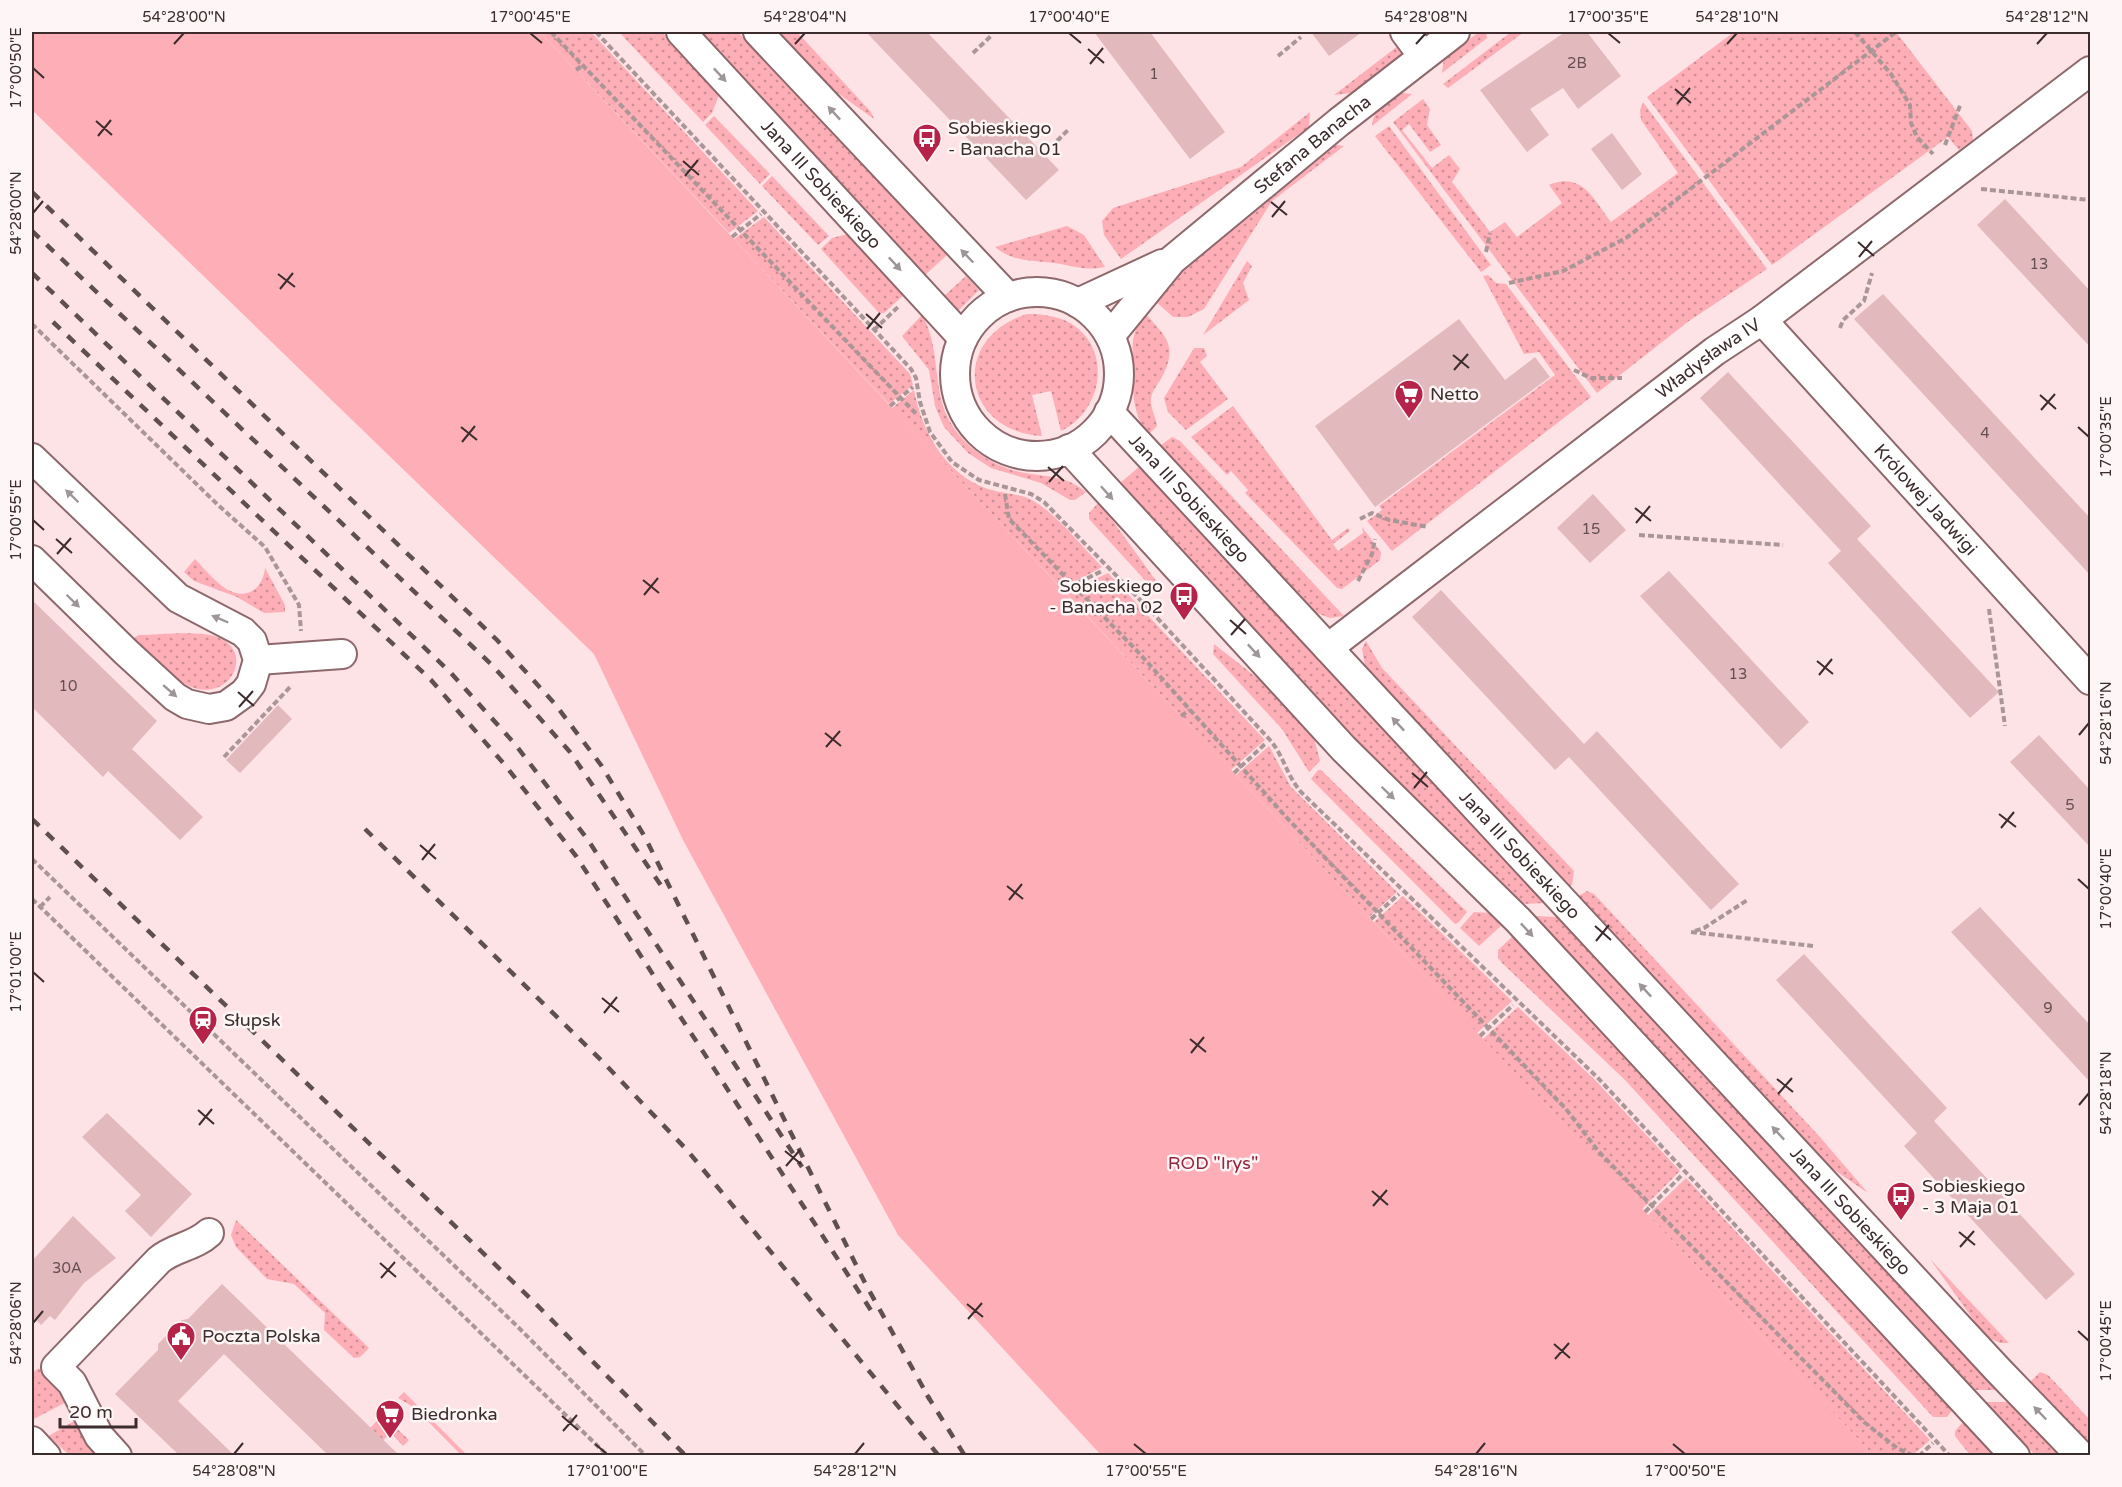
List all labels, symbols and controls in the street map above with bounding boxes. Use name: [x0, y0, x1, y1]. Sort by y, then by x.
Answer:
text: 54°28'00"N: [142, 8, 226, 26]
text: 17°00'45"E: [489, 8, 571, 26]
text: 54°28'04"N: [763, 8, 847, 26]
text: 17°00'40"E: [1028, 8, 1110, 26]
text: 54°28'08"N: [1384, 8, 1468, 26]
text: 17°00'35"E: [1567, 8, 1649, 26]
text: 54°28'10"N: [1695, 8, 1779, 26]
text: 54°28'12"N: [2005, 8, 2089, 26]
text: 17°00'50"E: [7, 27, 25, 109]
house number: 2B: [1567, 54, 1587, 72]
house number: 1: [1149, 65, 1159, 83]
one-way arrow: [713, 67, 726, 82]
street label: Stefana Banacha: [1250, 90, 1375, 199]
one-way arrow: [827, 106, 841, 121]
street label: Jana III Sobieskiego: [756, 115, 886, 253]
place label: Sobieskiego - Banacha 01: [948, 117, 1062, 160]
bus stop icon: Sobieskiego - Banacha 01: [911, 122, 943, 164]
text: 54°28'00"N: [7, 171, 25, 255]
one-way arrow: [960, 248, 974, 263]
house number: 13: [2030, 255, 2048, 273]
one-way arrow: [888, 257, 902, 272]
street label: Władysława IV: [1651, 313, 1765, 403]
supermarket icon: Netto: [1393, 378, 1425, 420]
place label: Netto: [1430, 383, 1479, 405]
text: 17°00'35"E: [2097, 396, 2115, 478]
house number: 4: [1980, 424, 1990, 442]
street label: Jana III Sobieskiego: [1124, 429, 1254, 568]
street label: Królowej Jadwigi: [1869, 439, 1982, 560]
text: 17°00'55"E: [7, 479, 25, 561]
one-way arrow: [1100, 485, 1114, 499]
one-way arrow: [65, 490, 79, 504]
house number: 15: [1582, 520, 1600, 538]
place label: Sobieskiego - Banacha 02: [1049, 575, 1163, 618]
bus stop icon: Sobieskiego - Banacha 02: [1168, 580, 1200, 622]
one-way arrow: [66, 594, 80, 608]
one-way arrow: [211, 614, 229, 624]
one-way arrow: [1247, 644, 1261, 659]
house number: 13: [1729, 665, 1747, 683]
house number: 10: [59, 677, 77, 695]
text: 54°28'16"N: [2097, 681, 2115, 765]
one-way arrow: [162, 684, 177, 698]
one-way arrow: [1392, 717, 1405, 732]
one-way arrow: [1381, 785, 1395, 799]
street label: Jana III Sobieskiego: [1455, 786, 1585, 924]
house number: 5: [2065, 796, 2075, 814]
text: 17°00'40"E: [2097, 848, 2115, 930]
one-way arrow: [1520, 922, 1534, 937]
text: 17°01'00"E: [7, 931, 25, 1013]
one-way arrow: [1639, 983, 1652, 998]
house number: 9: [2043, 999, 2053, 1017]
station icon: Słupsk: [187, 1004, 219, 1046]
place label: Słupsk: [224, 1009, 281, 1031]
text: 54°28'18"N: [2097, 1051, 2115, 1135]
one-way arrow: [1772, 1126, 1785, 1141]
street label: Jana III Sobieskiego: [1785, 1142, 1916, 1280]
park label: ROD "Irys": [1168, 1152, 1258, 1174]
place label: Sobieskiego - 3 Maja 01: [1922, 1175, 2026, 1218]
bus stop icon: Sobieskiego - 3 Maja 01: [1885, 1180, 1917, 1222]
house number: 30A: [52, 1259, 82, 1277]
text: 54°28'06"N: [7, 1281, 25, 1365]
text: 17°00'45"E: [2097, 1300, 2115, 1382]
public building icon: Poczta Polska: [165, 1320, 197, 1362]
place label: Poczta Polska: [202, 1325, 321, 1347]
scale bar: [60, 1391, 136, 1429]
supermarket icon: Biedronka: [374, 1398, 406, 1440]
text: 20 m: [69, 1401, 113, 1423]
place label: Biedronka: [411, 1403, 498, 1425]
one-way arrow: [2033, 1406, 2047, 1421]
text: 54°28'08"N: [192, 1462, 276, 1480]
text: 17°01'00"E: [566, 1462, 648, 1480]
text: 54°28'12"N: [813, 1462, 897, 1480]
text: 17°00'55"E: [1105, 1462, 1187, 1480]
text: 54°28'16"N: [1434, 1462, 1518, 1480]
text: 17°00'50"E: [1644, 1462, 1726, 1480]

